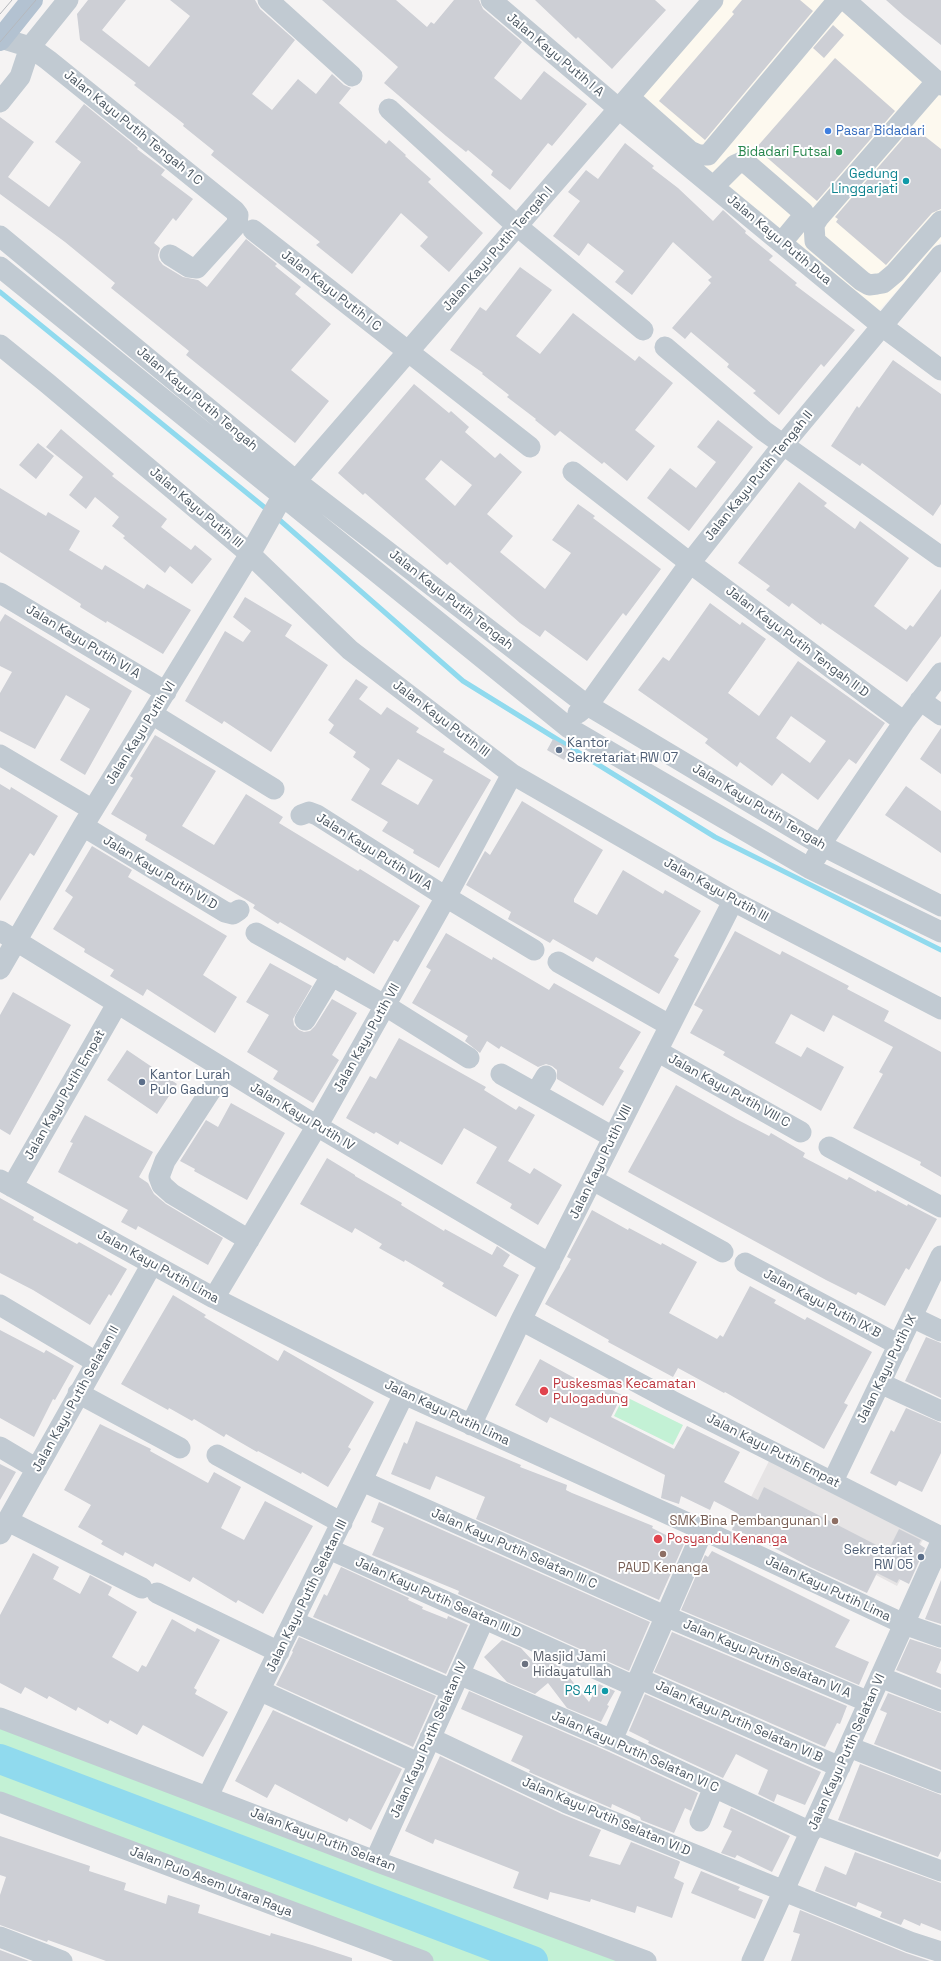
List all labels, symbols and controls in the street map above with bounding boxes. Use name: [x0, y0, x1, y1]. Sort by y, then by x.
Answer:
street label: Jalan Kayu Putih I A: [503, 10, 607, 100]
street label: Jalan Kayu Putih Tengah 1 C: [61, 67, 205, 189]
place label: Pasar Bidadari: [836, 123, 925, 139]
marker: Pasar Bidadari: [823, 126, 833, 136]
place label: Bidadari Futsal: [738, 144, 831, 160]
marker: Bidadari Futsal: [834, 147, 844, 157]
place label: Gedung Linggarjati: [831, 166, 898, 197]
marker: Gedung Linggarjati: [901, 176, 911, 186]
street label: Jalan Kayu Putih Tengah I: [440, 184, 556, 314]
street label: Jalan Kayu Putih Dua: [724, 192, 834, 288]
street label: Jalan Kayu Putih I C: [278, 247, 384, 335]
street label: Jalan Kayu Putih Tengah: [133, 344, 261, 454]
street label: Jalan Kayu Putih Tengah II: [702, 408, 816, 544]
street label: Jalan Kayu Putih III: [146, 464, 246, 552]
street label: Jalan Kayu Putih Tengah: [386, 547, 516, 653]
street label: Jalan Kayu Putih Tengah II D: [722, 583, 872, 701]
street label: Jalan Kayu Putih VI A: [23, 602, 143, 682]
street label: Jalan Kayu Putih VI: [103, 678, 179, 788]
street label: Jalan Kayu Putih III: [390, 678, 492, 760]
place label: Kantor Sekretariat RW 07: [567, 735, 678, 766]
marker: Kantor Sekretariat RW 07: [554, 745, 564, 755]
street label: Jalan Kayu Putih Tengah: [689, 761, 829, 853]
street label: Jalan Kayu Putih VII A: [313, 810, 435, 894]
street label: Jalan Kayu Putih VI D: [100, 833, 220, 913]
street label: Jalan Kayu Putih III: [661, 855, 771, 925]
street label: Jalan Kayu Putih VII: [331, 981, 403, 1095]
street label: Jalan Kayu Putih Empat: [21, 1027, 109, 1163]
street label: Jalan Kayu Putih VIII C: [665, 1051, 793, 1131]
place label: Kantor Lurah Pulo Gadung: [150, 1067, 230, 1098]
marker: Kantor Lurah Pulo Gadung: [137, 1077, 147, 1087]
street label: Jalan Kayu Putih IV: [247, 1080, 357, 1154]
street label: Jalan Kayu Putih VIII: [567, 1102, 635, 1222]
street label: Jalan Kayu Putih Lima: [95, 1227, 221, 1307]
street label: Jalan Kayu Putih IX B: [761, 1266, 883, 1342]
street label: Jalan Kayu Putih IX: [854, 1312, 920, 1426]
street label: Jalan Kayu Putih Selatan II: [29, 1323, 123, 1475]
place label: Puskesmas Kecamatan Pulogadung: [553, 1376, 696, 1407]
street label: Jalan Kayu Putih Lima: [382, 1377, 512, 1449]
marker: Puskesmas Kecamatan Pulogadung: [538, 1385, 550, 1397]
street label: Jalan Kayu Putih Empat: [704, 1411, 842, 1491]
street label: Jalan Kayu Putih Selatan III C: [429, 1505, 599, 1593]
place label: SMK Bina Pembangunan I: [669, 1513, 827, 1529]
marker: SMK Bina Pembangunan I: [830, 1516, 840, 1526]
street label: Jalan Kayu Putih Selatan III: [263, 1517, 351, 1675]
place label: Posyandu Kenanga: [667, 1531, 787, 1547]
marker: Posyandu Kenanga: [652, 1533, 664, 1545]
place label: Sekretariat RW 05: [844, 1542, 913, 1573]
marker: PAUD Kenanga: [658, 1549, 668, 1559]
marker: Sekretariat RW 05: [916, 1552, 926, 1562]
street label: Jalan Kayu Putih Lima: [763, 1553, 893, 1625]
street label: Jalan Kayu Putih Selatan III D: [353, 1554, 523, 1642]
place label: PAUD Kenanga: [618, 1560, 708, 1576]
street label: Jalan Kayu Putih Selatan VI A: [681, 1616, 853, 1702]
place label: Masjid Jami Hidayatullah: [533, 1649, 611, 1680]
street label: Jalan Kayu Putih Selatan IV: [387, 1659, 471, 1821]
marker: Masjid Jami Hidayatullah: [520, 1659, 530, 1669]
street label: Jalan Kayu Putih Selatan VI: [805, 1671, 889, 1833]
street label: Jalan Kayu Putih Selatan VI B: [653, 1678, 825, 1766]
place label: PS 41: [565, 1683, 597, 1699]
marker: PS 41: [600, 1686, 610, 1696]
street label: Jalan Kayu Putih Selatan VI C: [549, 1708, 721, 1796]
street label: Jalan Kayu Putih Selatan VI D: [519, 1774, 693, 1860]
street label: Jalan Kayu Putih Selatan: [248, 1805, 398, 1875]
street label: Jalan Pulo Asem Utara Raya: [127, 1844, 295, 1920]

